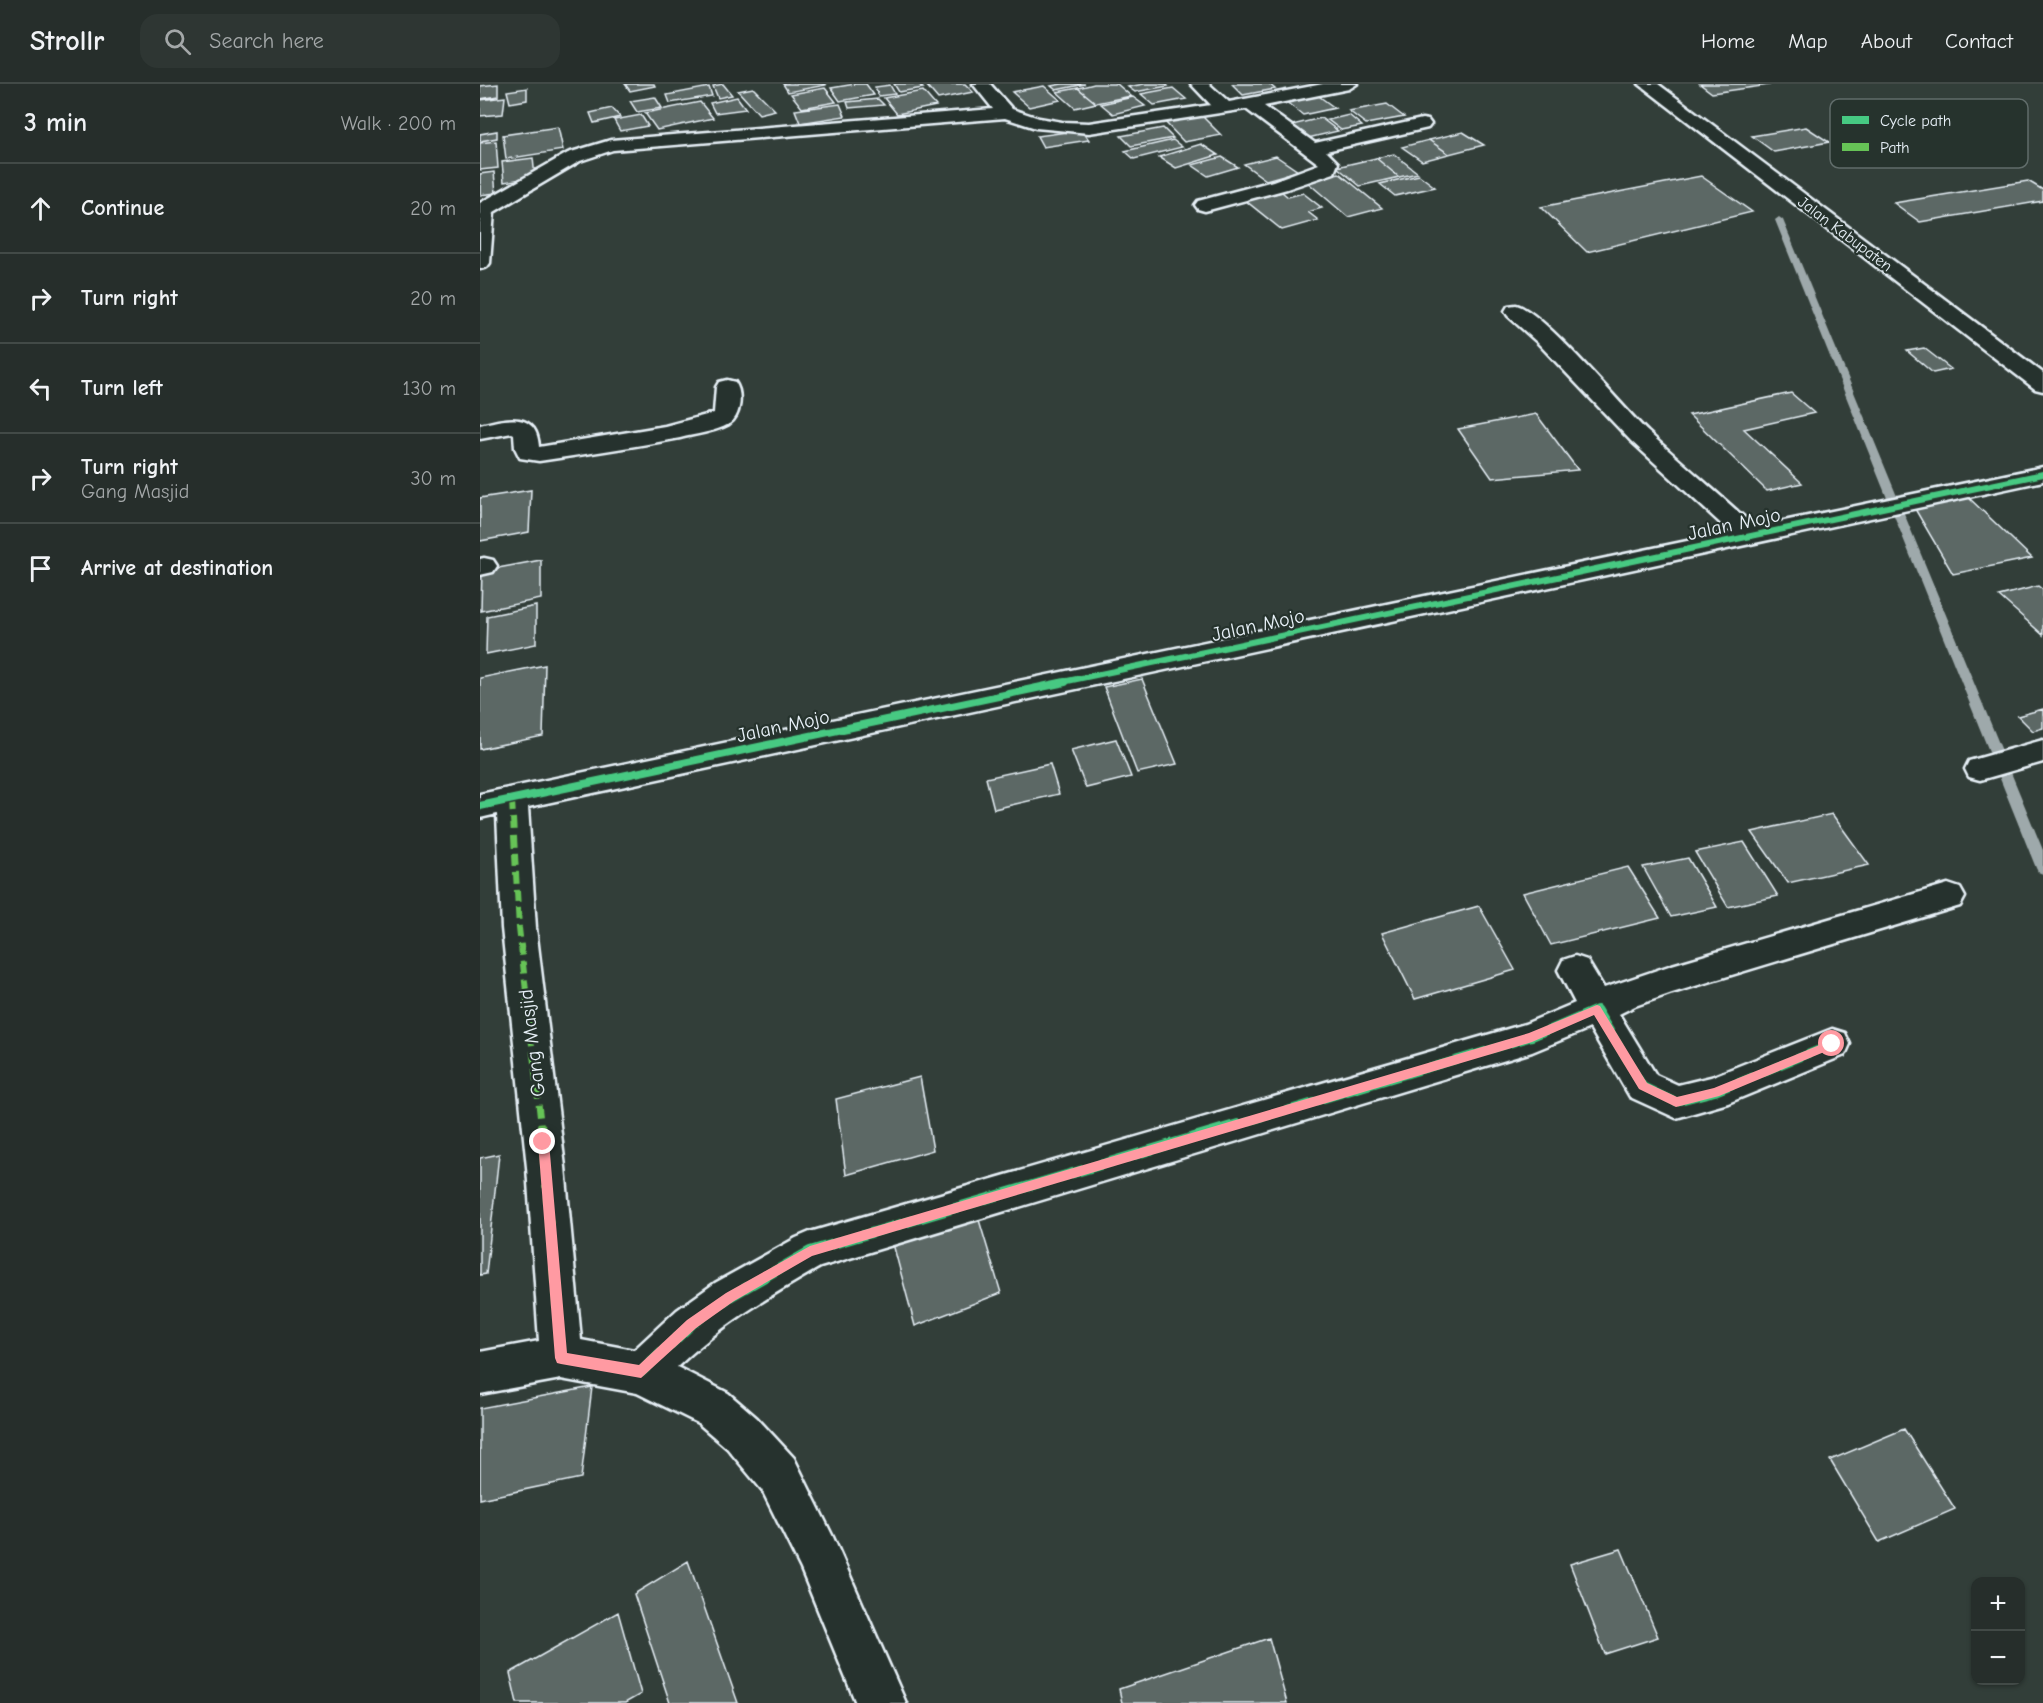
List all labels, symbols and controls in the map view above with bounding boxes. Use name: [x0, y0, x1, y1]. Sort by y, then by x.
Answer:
search box: [140, 14, 560, 68]
text: Strollr: [30, 25, 104, 57]
icon: search: [161, 25, 194, 58]
text: Search here: [209, 28, 324, 54]
text: Home: [1701, 29, 1755, 53]
text: Map: [1788, 29, 1828, 53]
text: About: [1861, 29, 1912, 53]
text: Contact: [1945, 29, 2013, 53]
legend: [1830, 99, 2028, 168]
text: 3 min: [24, 108, 87, 138]
text: Walk · 200 m: [341, 112, 456, 135]
text: Cycle path: [1880, 112, 1951, 130]
text: Path: [1880, 139, 1910, 157]
icon: ahead: [24, 192, 57, 225]
street label: Jalan Kabupaten: [1794, 193, 1896, 275]
text: Continue: [81, 195, 164, 221]
text: 20 m: [410, 197, 456, 220]
icon: right: [24, 282, 57, 315]
text: Turn right: [81, 285, 178, 311]
text: 20 m: [410, 287, 456, 310]
icon: left: [24, 372, 57, 405]
text: Turn left: [81, 375, 163, 401]
text: 130 m: [403, 377, 456, 400]
text: Turn right: [81, 454, 178, 480]
icon: right: [24, 462, 57, 495]
text: 30 m: [410, 467, 456, 490]
text: Gang Masjid: [81, 480, 189, 503]
street label: Jalan Mojo: [1685, 503, 1783, 545]
icon: arrive: [24, 552, 57, 585]
text: Arrive at destination: [81, 555, 273, 581]
street label: Jalan Mojo: [1209, 604, 1307, 646]
street label: Jalan Mojo: [734, 705, 832, 747]
street label: Gang Masjid: [514, 988, 550, 1098]
route start: [1818, 1030, 1844, 1056]
route end: [529, 1128, 555, 1154]
map controls: [1971, 1577, 2025, 1685]
button: +: [1971, 1577, 2025, 1631]
button: −: [1971, 1631, 2025, 1685]

